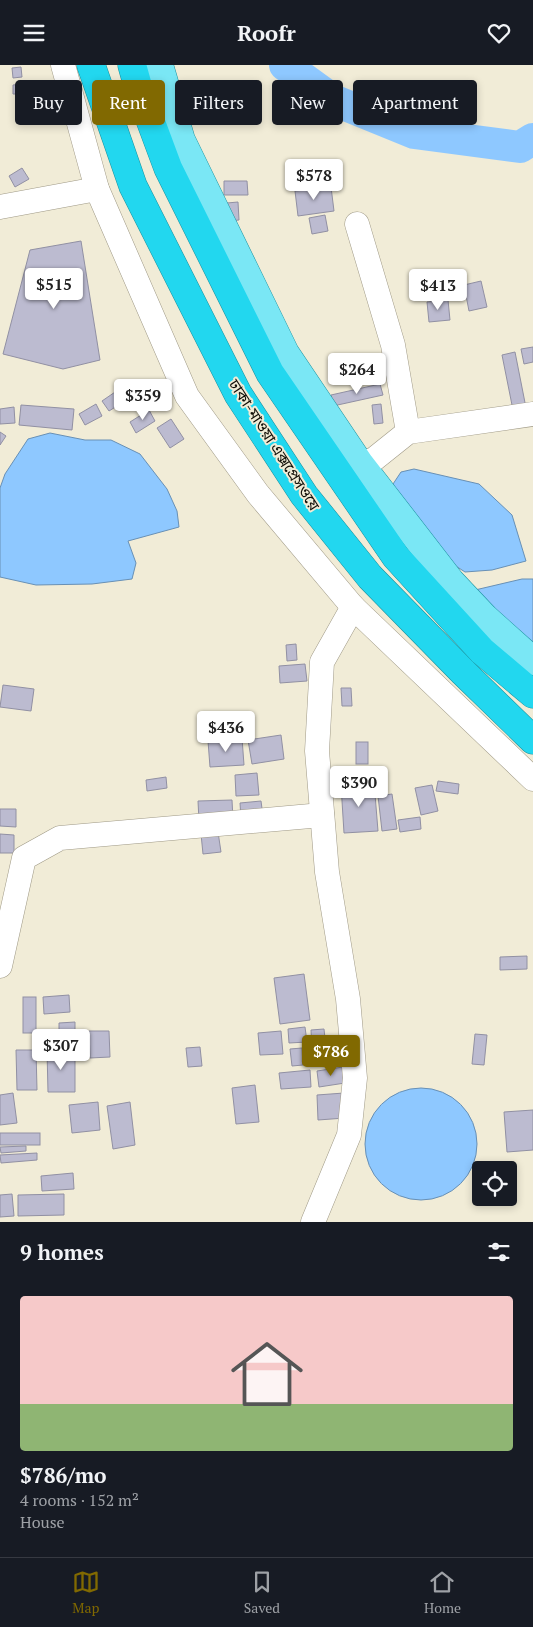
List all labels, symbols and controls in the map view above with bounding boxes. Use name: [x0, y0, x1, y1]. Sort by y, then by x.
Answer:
text: Roofr: [237, 18, 296, 47]
icon: menu: [20, 19, 48, 47]
icon: heart: [485, 19, 513, 47]
chip: Buy: [15, 80, 82, 125]
chip: Rent: [92, 80, 165, 125]
chip: Filters: [175, 80, 262, 125]
chip: New: [272, 80, 343, 125]
chip: Apartment: [353, 80, 477, 125]
pin: $578: [284, 159, 344, 201]
text: $578: [296, 164, 332, 186]
pin: $515: [24, 267, 84, 310]
pin: $413: [408, 269, 468, 311]
text: $515: [36, 273, 72, 295]
text: $413: [420, 274, 456, 296]
pin: $264: [327, 353, 387, 395]
text: $264: [339, 358, 375, 380]
street label: ঢাকা-মাওয়া এক্সপ্রেসওয়ে: [224, 374, 325, 514]
pin: $359: [113, 379, 173, 421]
text: $359: [125, 384, 161, 406]
pin: $436: [196, 711, 256, 753]
text: $436: [208, 716, 244, 738]
pin: $390: [329, 765, 389, 808]
text: $390: [341, 771, 377, 793]
pin: $307: [31, 1029, 91, 1071]
text: $307: [43, 1034, 79, 1056]
pin: $786: [301, 1035, 361, 1077]
text: $786: [313, 1040, 349, 1062]
map controls: [472, 1161, 517, 1206]
button: locate: [472, 1161, 517, 1206]
text: 9 homes: [20, 1238, 104, 1266]
icon: filters: [485, 1238, 513, 1266]
icon: home: [222, 1329, 312, 1419]
text: $786/mo: [20, 1461, 107, 1489]
text: 4 rooms · 152 m²: [20, 1489, 139, 1511]
text: House: [20, 1511, 65, 1533]
tab: Map: [72, 1568, 100, 1617]
tab: Saved: [244, 1568, 280, 1617]
tab: Home: [424, 1568, 461, 1617]

